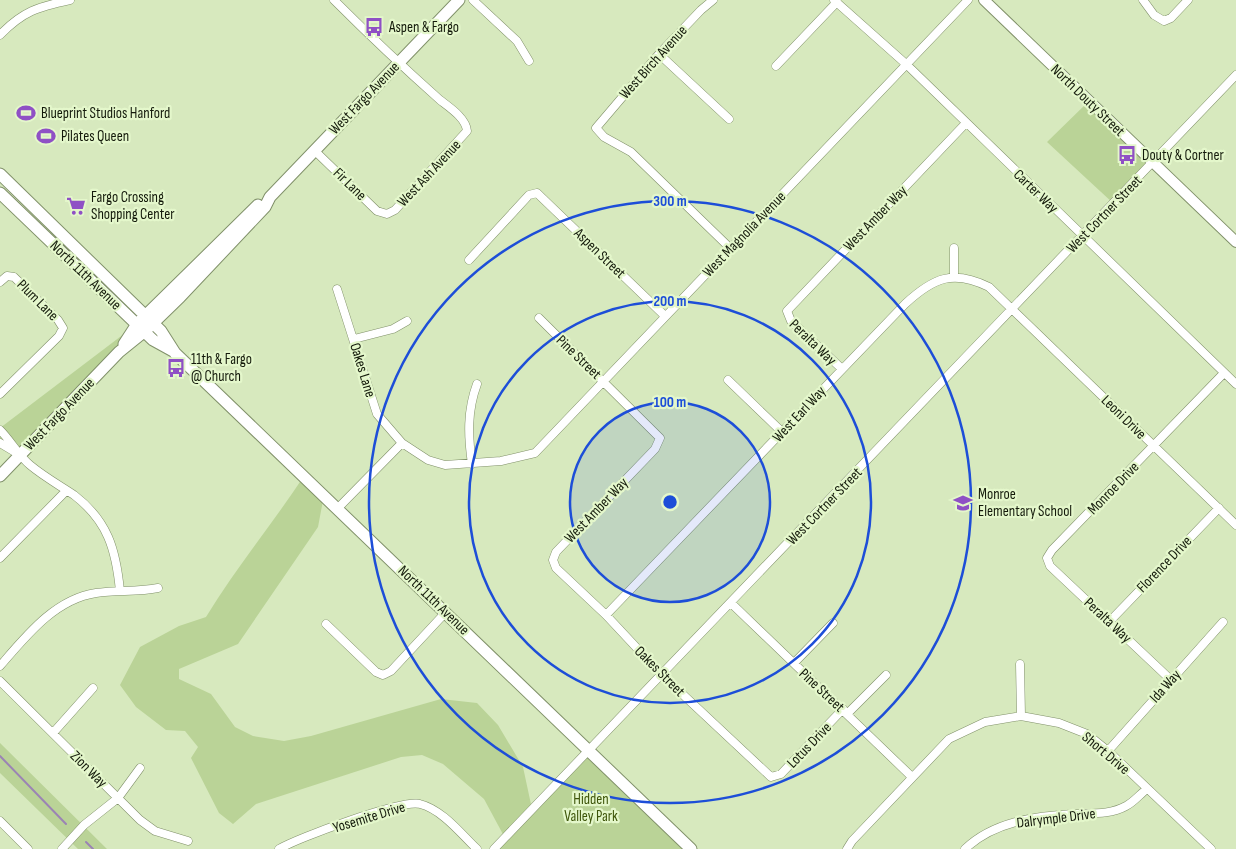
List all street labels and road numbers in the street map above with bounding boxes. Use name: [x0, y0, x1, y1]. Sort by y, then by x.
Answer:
street label: West Birch Avenue: [615, 21, 692, 103]
street label: West Fargo Avenue: [325, 58, 404, 139]
street label: North Douty Street: [1047, 60, 1129, 141]
street label: West Ash Avenue: [393, 136, 465, 211]
street label: Fir Lane: [329, 164, 370, 205]
street label: Carter Way: [1009, 165, 1062, 218]
street label: West Cortner Street: [1062, 171, 1147, 257]
street label: West Amber Way: [839, 181, 912, 255]
street label: West Magnolia Avenue: [699, 187, 790, 281]
street label: Aspen Street: [569, 223, 630, 283]
street label: North 11th Avenue: [46, 237, 125, 314]
street label: Plum Lane: [13, 276, 62, 325]
street label: Peralta Way: [785, 315, 840, 370]
street label: Pine Street: [552, 331, 606, 384]
street label: Oakes Lane: [345, 341, 380, 400]
street label: West Fargo Avenue: [20, 374, 99, 455]
street label: West Earl Way: [769, 382, 830, 446]
street label: Leoni Drive: [1097, 391, 1150, 443]
street label: Monroe Drive: [1083, 458, 1143, 519]
street label: West Cortner Street: [782, 463, 867, 549]
street label: West Amber Way: [560, 473, 633, 547]
street label: Florence Drive: [1133, 532, 1196, 597]
street label: North 11th Avenue: [394, 562, 473, 639]
street label: Peralta Way: [1080, 593, 1136, 647]
street label: Oakes Street: [630, 642, 689, 701]
street label: Pine Street: [795, 664, 849, 717]
street label: Ida Way: [1146, 666, 1185, 707]
street label: Lotus Drive: [783, 718, 836, 772]
street label: Short Drive: [1078, 728, 1134, 779]
street label: Zion Way: [66, 747, 111, 792]
street label: Yosemite Drive: [331, 797, 408, 837]
street label: Dalrymple Drive: [1016, 804, 1097, 833]

